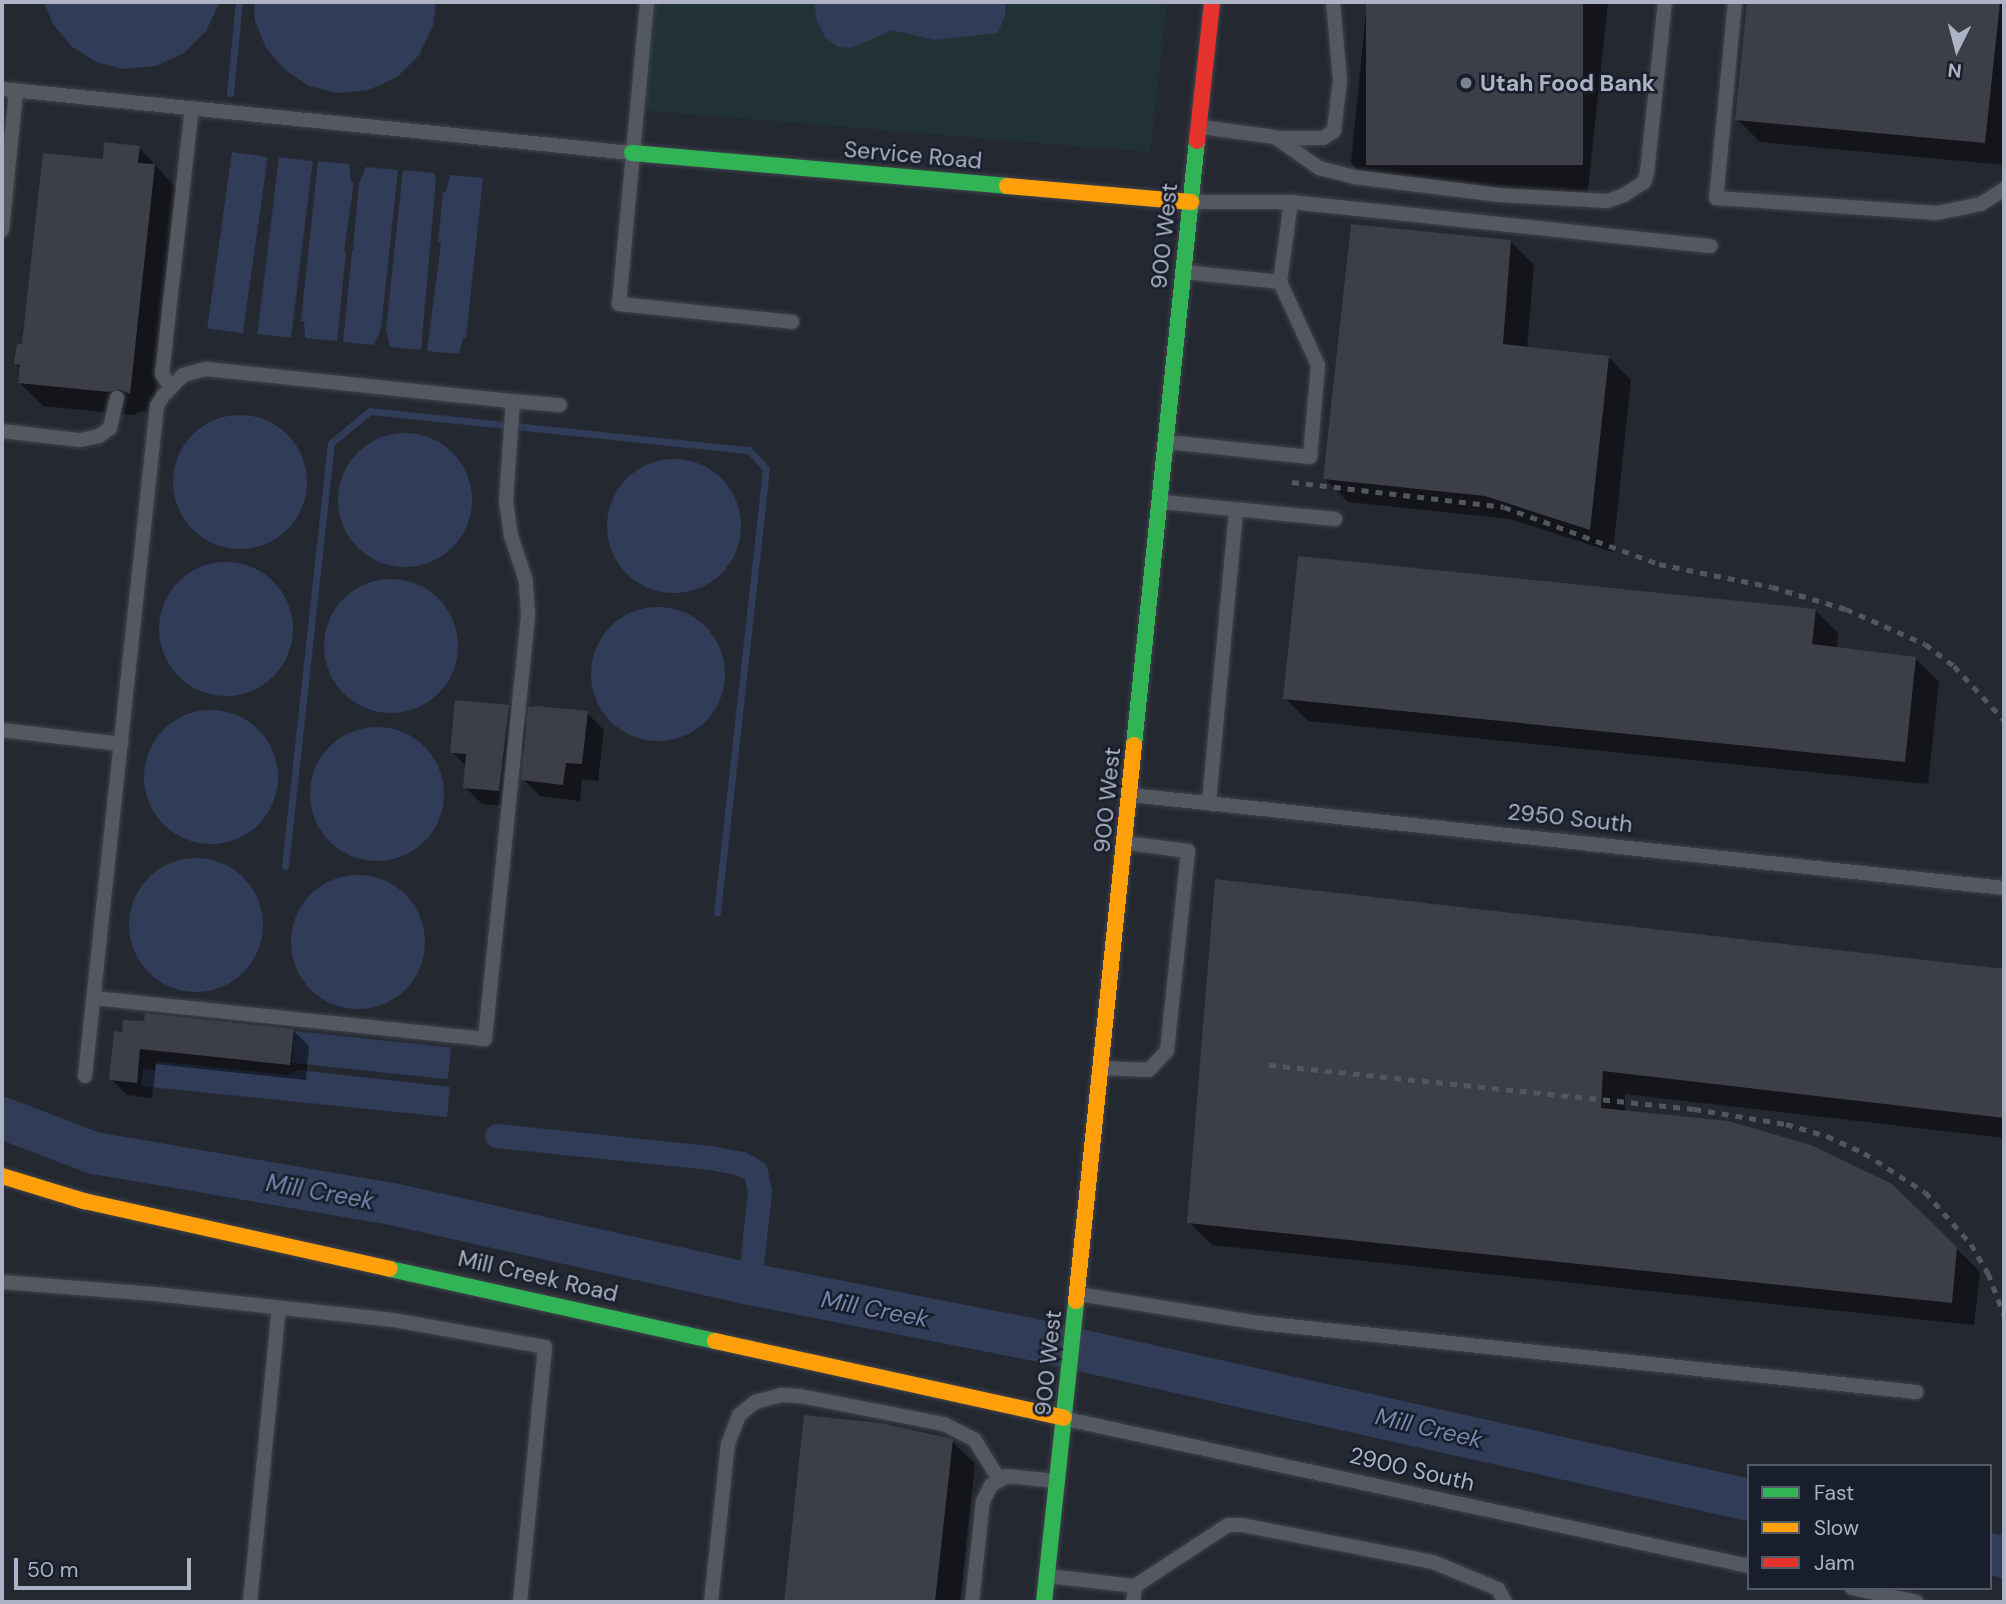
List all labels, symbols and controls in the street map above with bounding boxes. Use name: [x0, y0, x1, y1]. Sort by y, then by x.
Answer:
north arrow: [1922, 14, 1992, 84]
text: N: [1947, 57, 1963, 84]
place label: Utah Food Bank: [1480, 69, 1655, 97]
marker: Utah Food Bank: [1458, 75, 1474, 91]
street label: Service Road: [843, 135, 983, 175]
street label: 900 West: [1145, 182, 1183, 290]
street label: 900 West: [1088, 746, 1126, 854]
street label: 2950 South: [1506, 798, 1634, 838]
water label: Mill Creek: [264, 1168, 376, 1216]
street label: Mill Creek Road: [455, 1244, 621, 1308]
water label: Mill Creek: [819, 1284, 931, 1334]
street label: 900 West: [1029, 1309, 1067, 1417]
water label: Mill Creek: [1373, 1402, 1485, 1454]
street label: 2900 South: [1347, 1441, 1477, 1497]
legend: [1747, 1464, 1992, 1590]
text: Fast: [1814, 1479, 1854, 1507]
text: Slow: [1814, 1514, 1859, 1542]
scale bar: [18, 1544, 194, 1588]
text: Jam: [1814, 1549, 1855, 1577]
text: 50 m: [27, 1556, 78, 1584]

